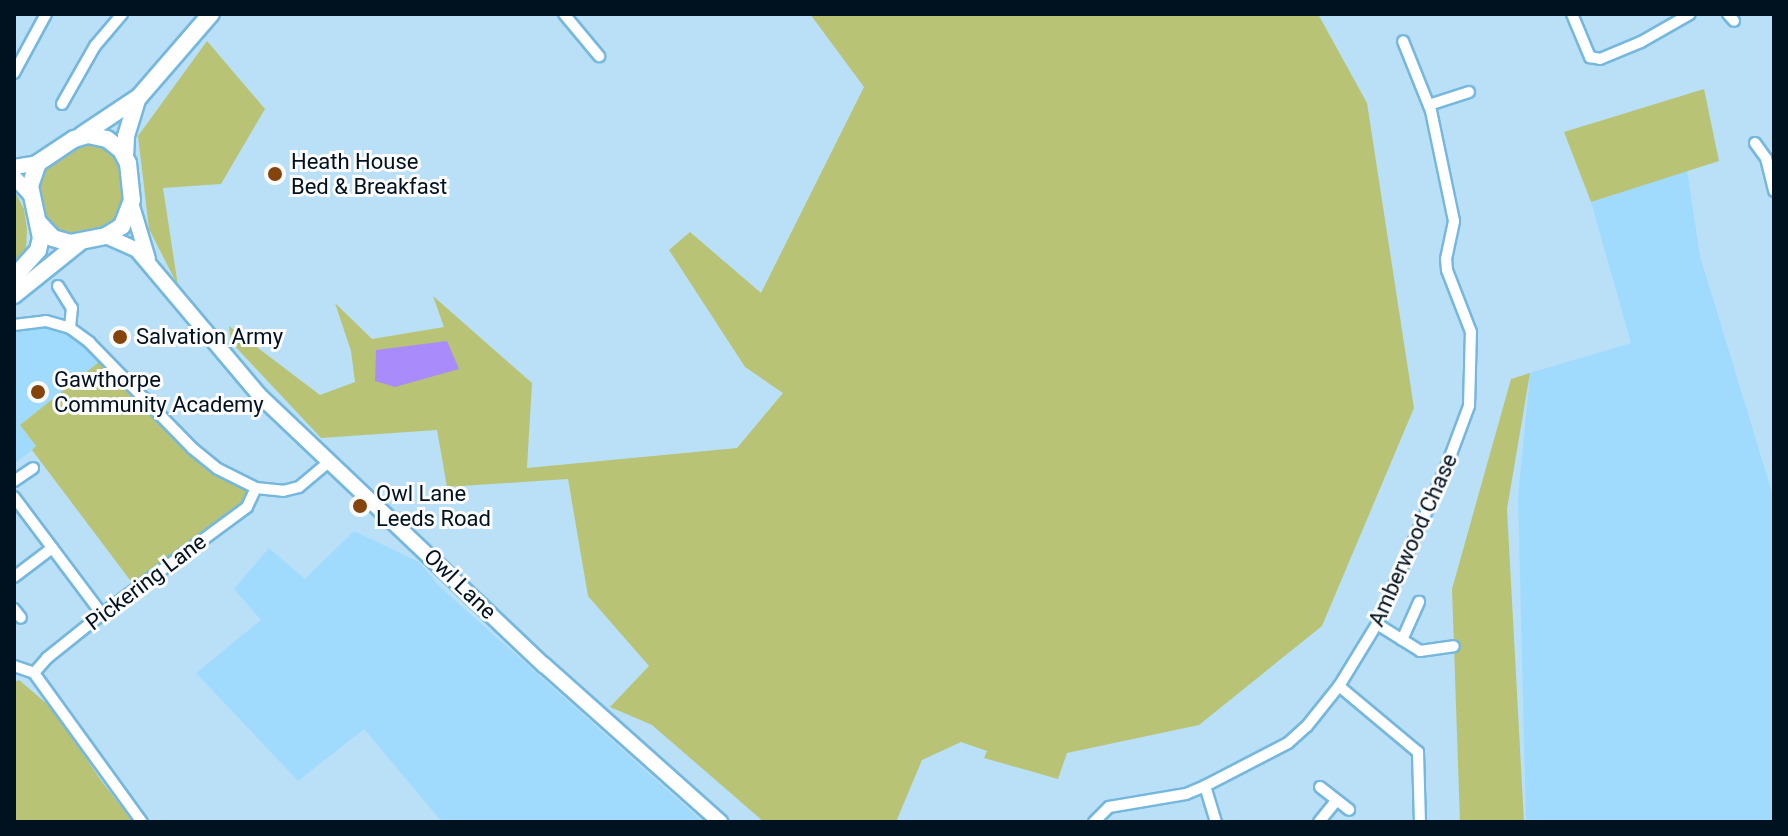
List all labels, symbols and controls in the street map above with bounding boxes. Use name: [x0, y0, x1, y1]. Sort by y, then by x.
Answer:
place label: Heath House Bed & Breakfast: [291, 148, 447, 200]
marker: Heath House Bed & Breakfast: [266, 165, 284, 183]
place label: Salvation Army: [136, 324, 283, 350]
marker: Salvation Army: [111, 328, 129, 346]
place label: Gawthorpe Community Academy: [54, 366, 264, 418]
marker: Gawthorpe Community Academy: [29, 383, 47, 401]
street label: Amberwood Chase: [1363, 450, 1463, 630]
place label: Owl Lane Leeds Road: [376, 480, 491, 532]
marker: Owl Lane Leeds Road: [351, 497, 369, 515]
street label: Pickering Lane: [81, 528, 211, 636]
street label: Owl Lane: [418, 543, 502, 625]

